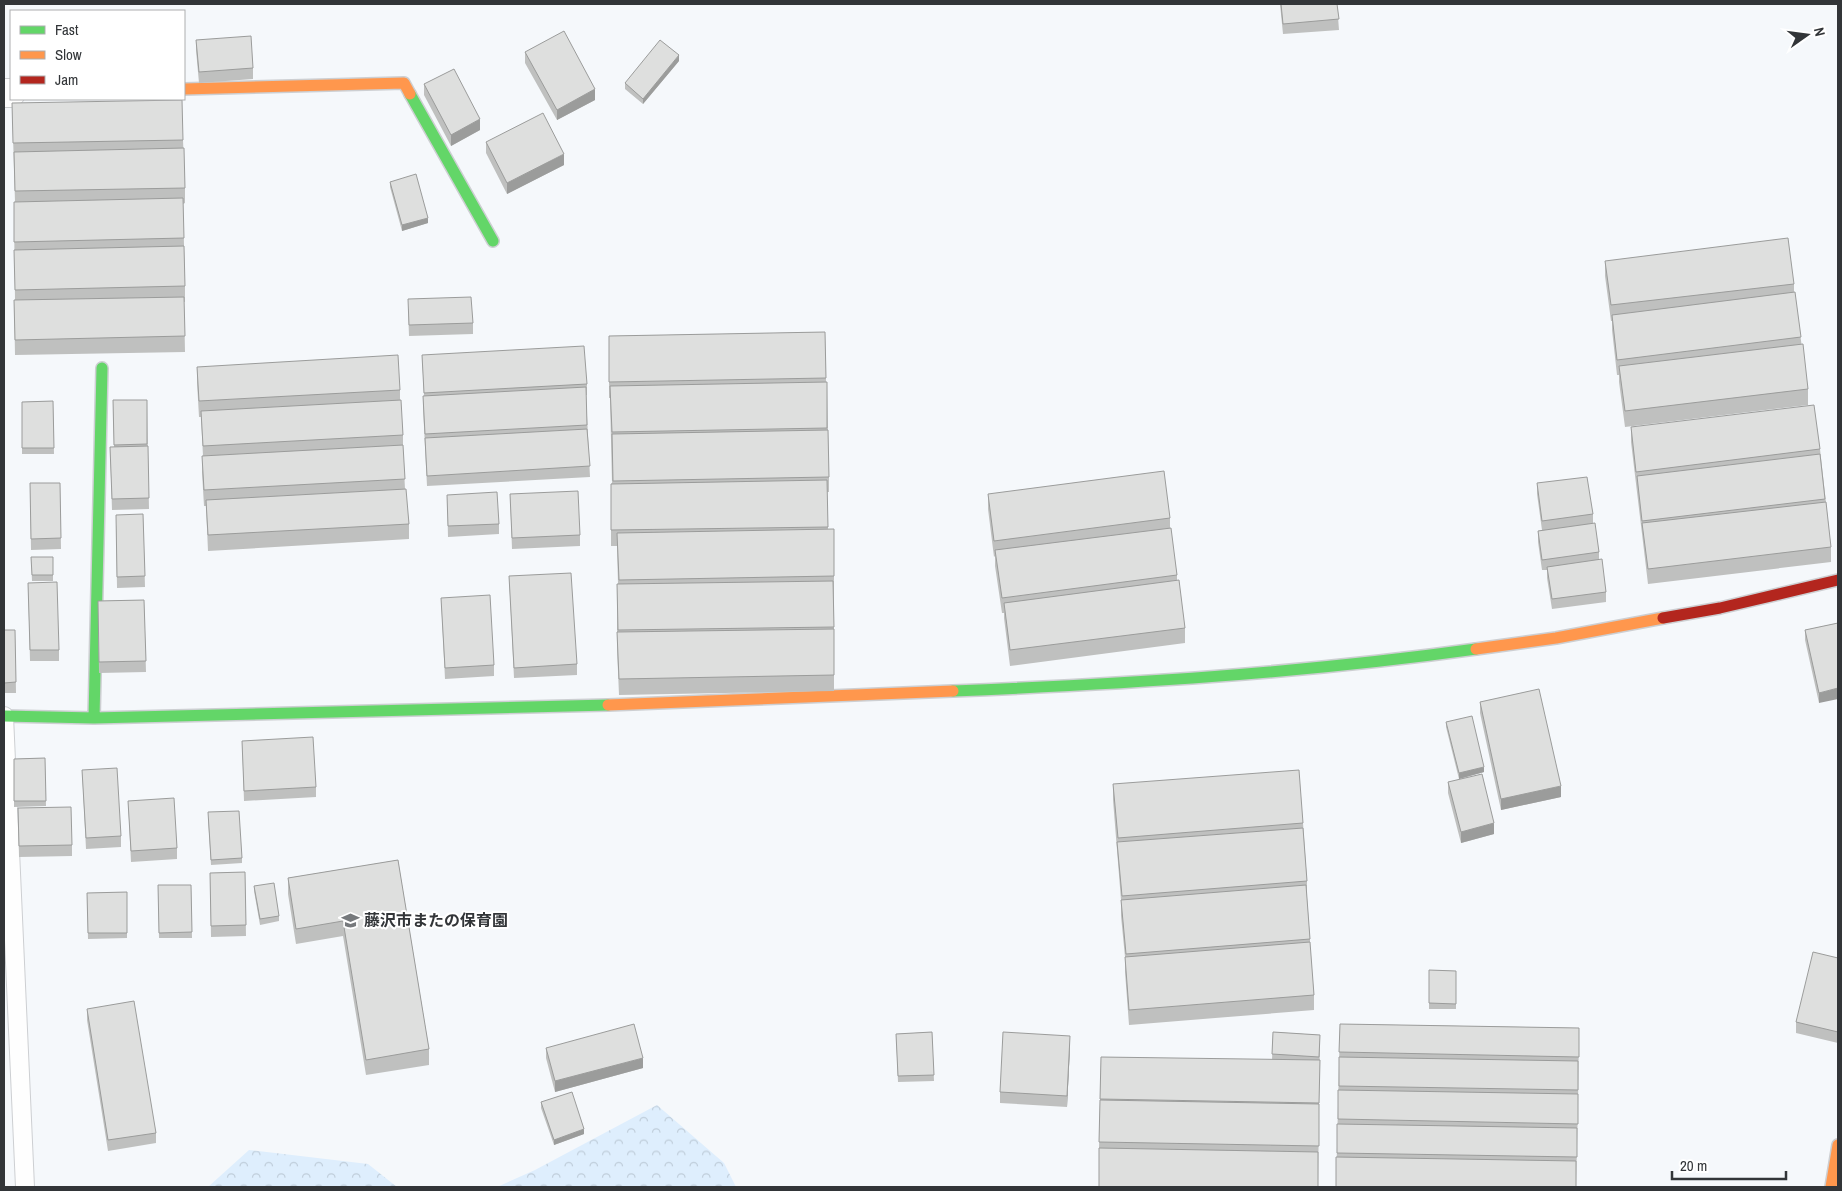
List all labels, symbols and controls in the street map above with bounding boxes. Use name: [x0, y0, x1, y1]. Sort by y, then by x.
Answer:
legend: [10, 10, 185, 100]
north arrow: [1782, 10, 1832, 60]
text: Fast: [55, 19, 79, 40]
text: N: [1810, 26, 1829, 38]
text: Slow: [55, 44, 82, 65]
text: Jam: [55, 69, 78, 90]
place label: 藤沢市またの保育園: [364, 909, 508, 931]
school or university icon: 藤沢市またの保育園: [340, 910, 360, 930]
scale bar: [1672, 1148, 1786, 1180]
text: 20 m: [1680, 1155, 1707, 1176]

